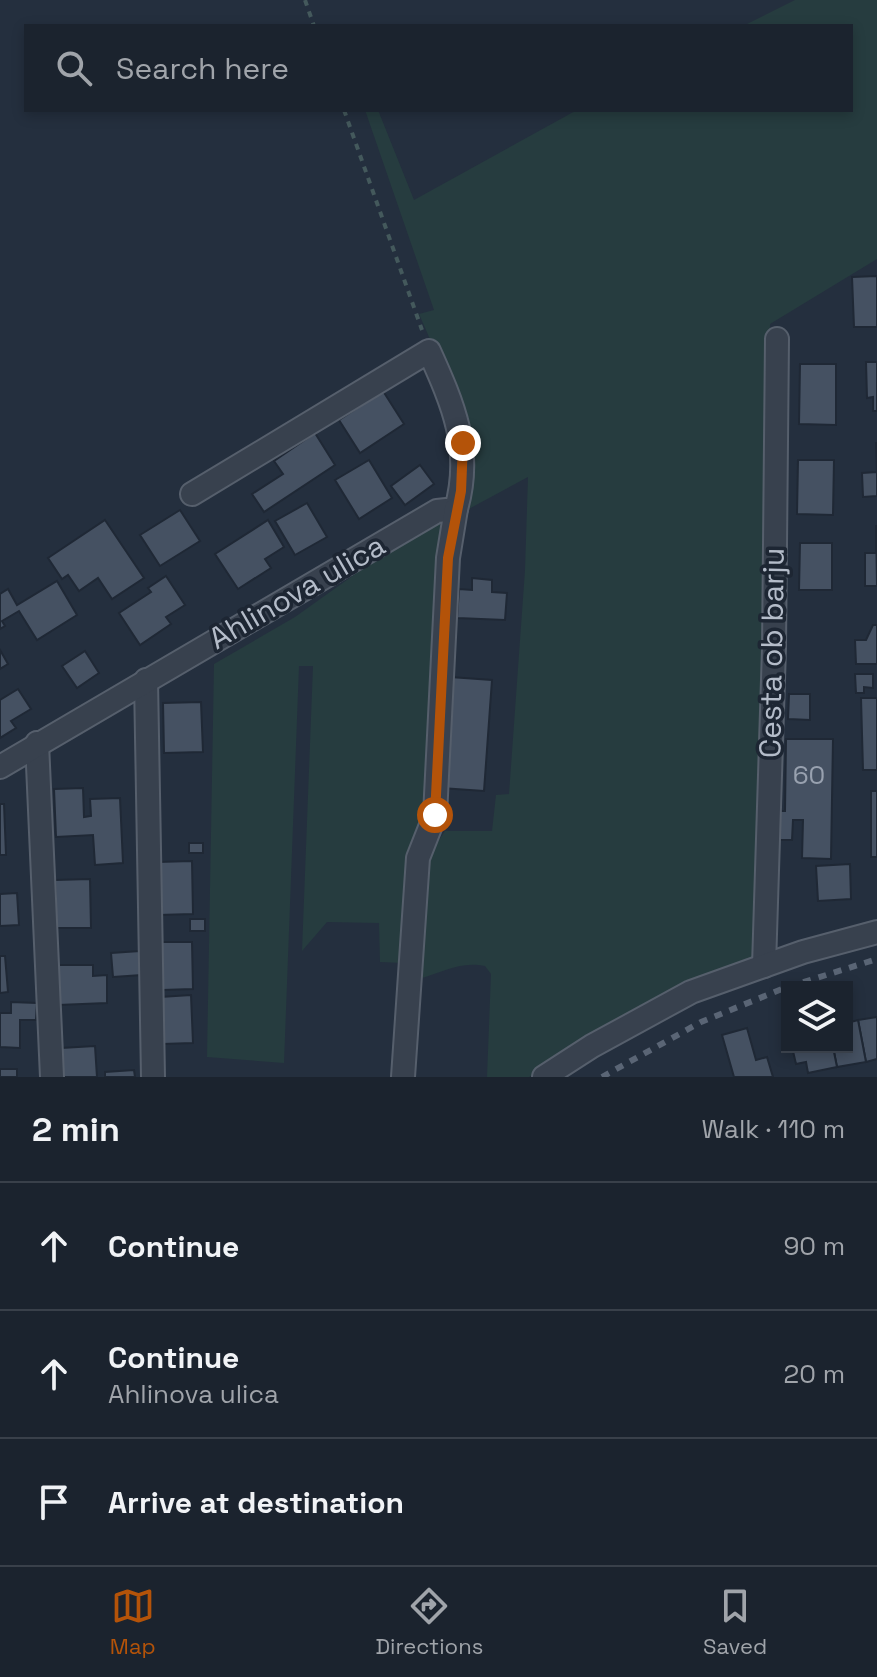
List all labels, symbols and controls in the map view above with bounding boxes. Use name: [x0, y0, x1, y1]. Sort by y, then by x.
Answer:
search box: [24, 24, 853, 112]
icon: search: [52, 46, 96, 90]
text: Search here: [116, 49, 289, 88]
route end: [445, 425, 481, 461]
street label: Ahlinova ulica: [202, 525, 392, 658]
street label: Cesta ob barju: [750, 547, 793, 759]
house number: 60: [793, 758, 825, 792]
route start: [417, 797, 453, 833]
map controls: [781, 981, 853, 1053]
button: layers: [781, 981, 853, 1053]
text: 2 min: [32, 1108, 120, 1151]
text: Walk · 110 m: [702, 1112, 845, 1146]
icon: ahead: [32, 1224, 76, 1268]
text: Continue: [108, 1227, 239, 1266]
text: 90 m: [783, 1229, 845, 1263]
text: Continue: [108, 1338, 239, 1377]
icon: ahead: [32, 1352, 76, 1396]
text: 20 m: [784, 1357, 845, 1391]
text: Ahlinova ulica: [108, 1377, 279, 1411]
icon: arrive: [32, 1480, 76, 1524]
text: Arrive at destination: [108, 1483, 404, 1522]
tab: Map: [110, 1584, 156, 1660]
tab: Directions: [375, 1584, 483, 1660]
tab: Saved: [703, 1584, 767, 1660]

